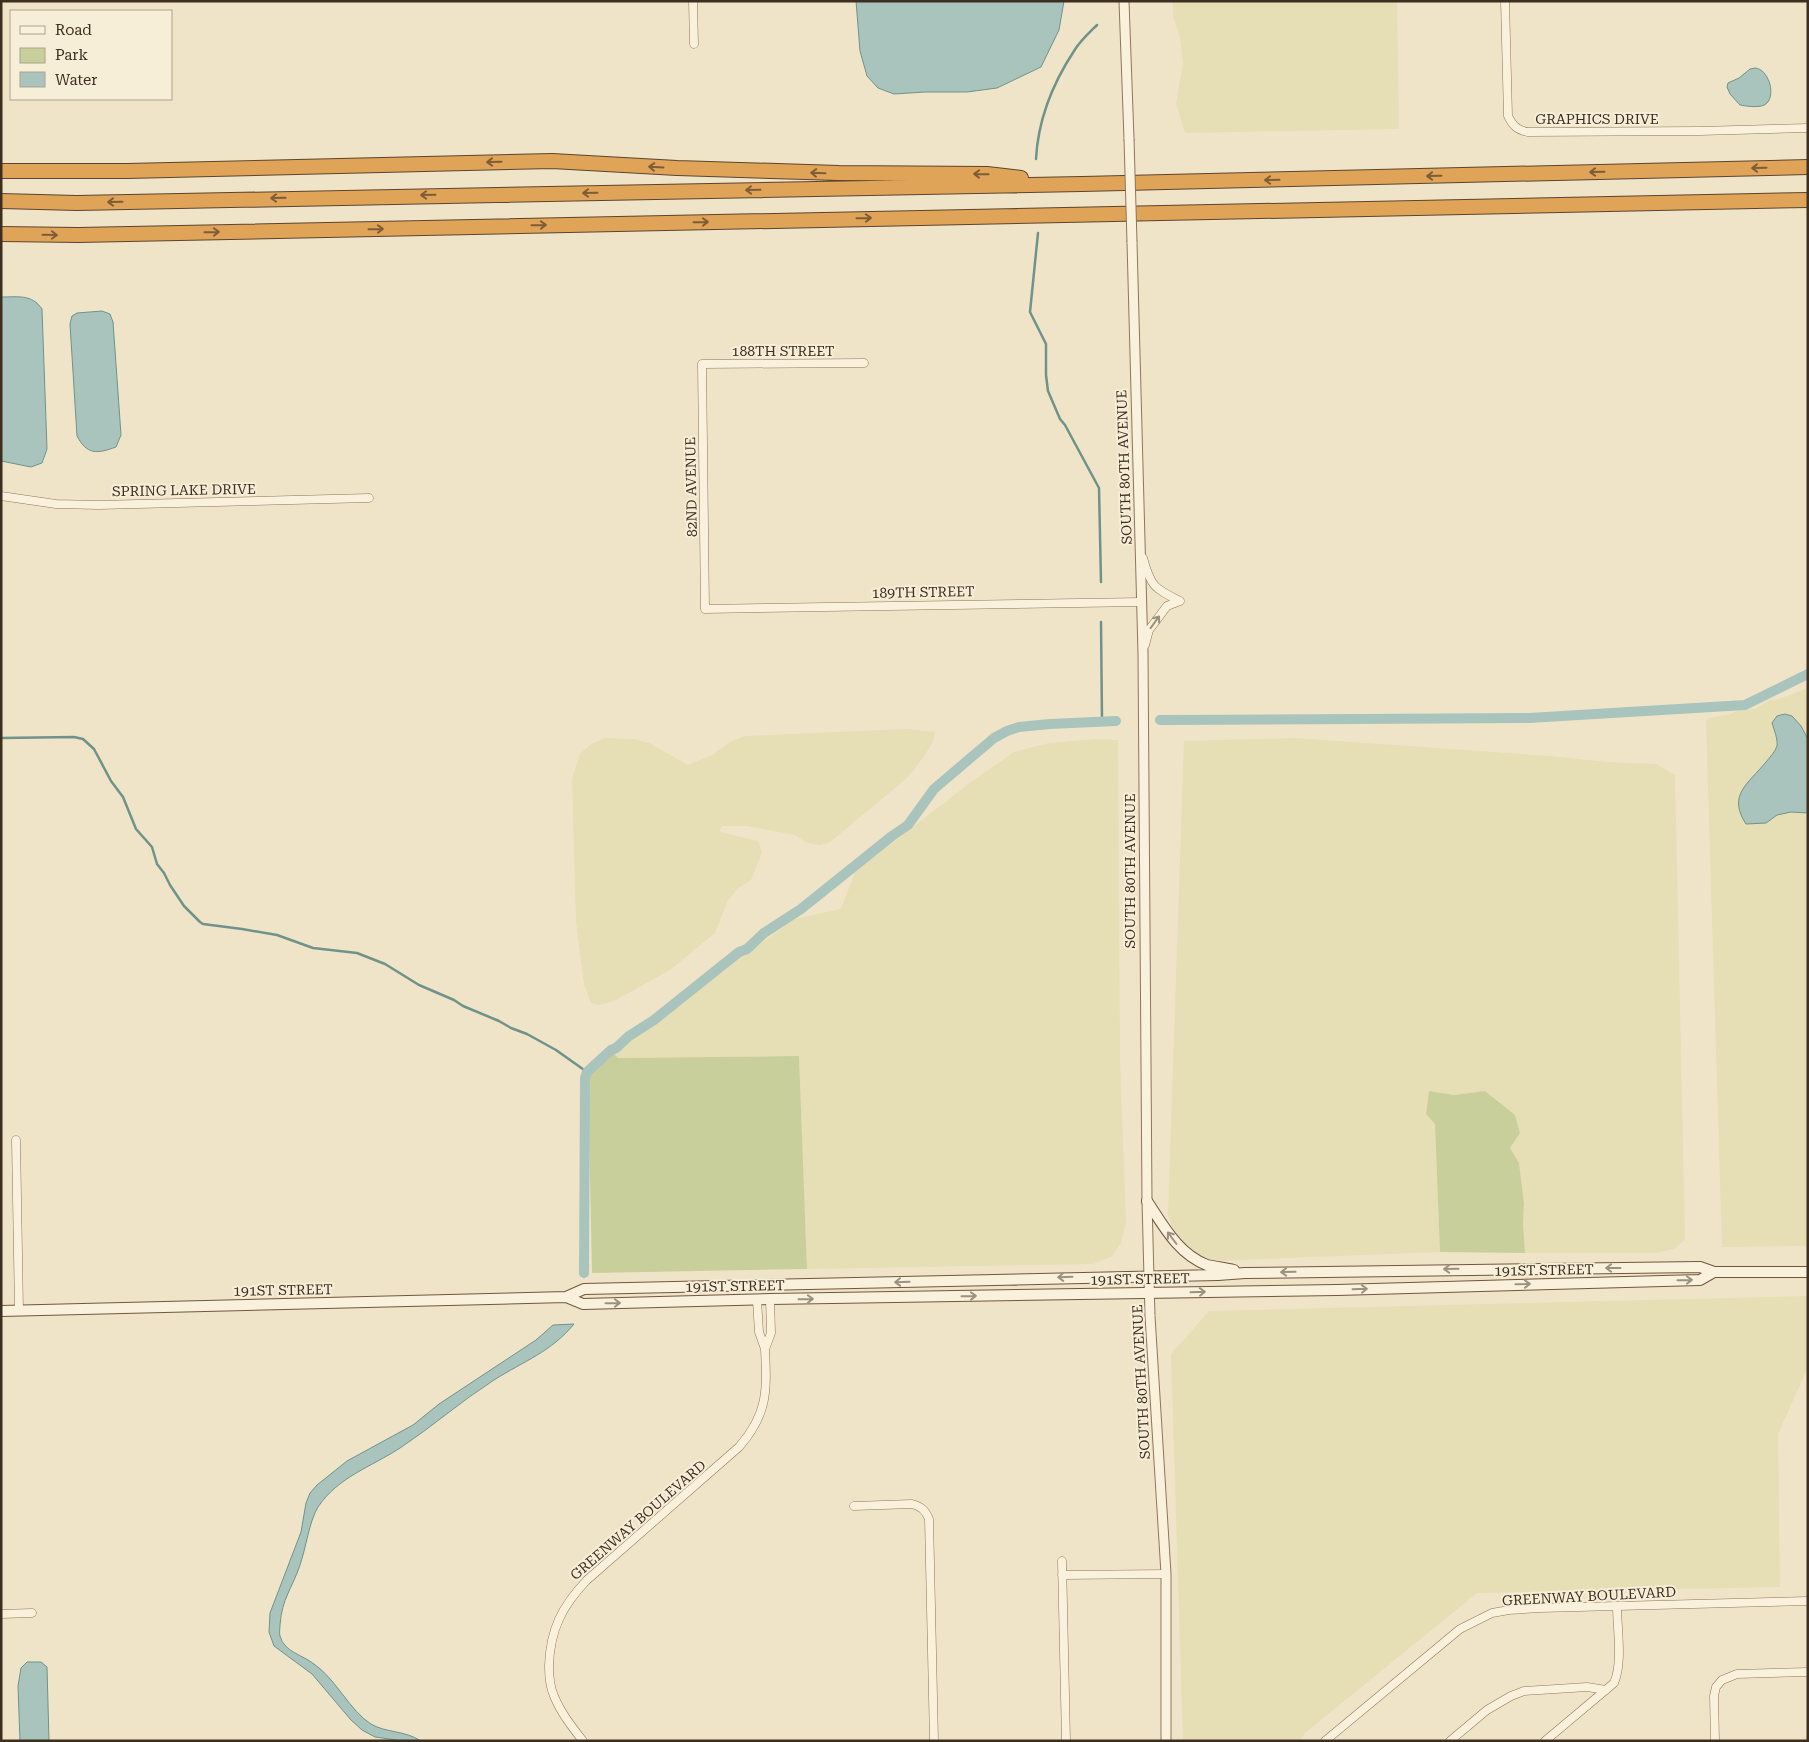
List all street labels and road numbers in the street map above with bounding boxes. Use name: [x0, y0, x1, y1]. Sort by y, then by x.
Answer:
street label: GRAPHICS DRIVE: [1535, 111, 1659, 127]
street label: 188TH STREET: [732, 343, 834, 359]
street label: SOUTH 80TH AVENUE: [1113, 389, 1135, 545]
street label: 82ND AVENUE: [682, 437, 700, 537]
street label: SPRING LAKE DRIVE: [112, 481, 256, 499]
street label: 189TH STREET: [871, 583, 975, 601]
street label: SOUTH 80TH AVENUE: [1122, 794, 1138, 948]
street label: 191ST STREET: [1494, 1261, 1594, 1279]
street label: 191ST STREET: [1090, 1270, 1190, 1288]
street label: 191ST STREET: [685, 1277, 785, 1295]
street label: 191ST STREET: [233, 1281, 333, 1299]
street label: SOUTH 80TH AVENUE: [1129, 1304, 1153, 1460]
street label: GREENWAY BOULEVARD: [567, 1457, 709, 1583]
street label: GREENWAY BOULEVARD: [1502, 1583, 1677, 1609]

